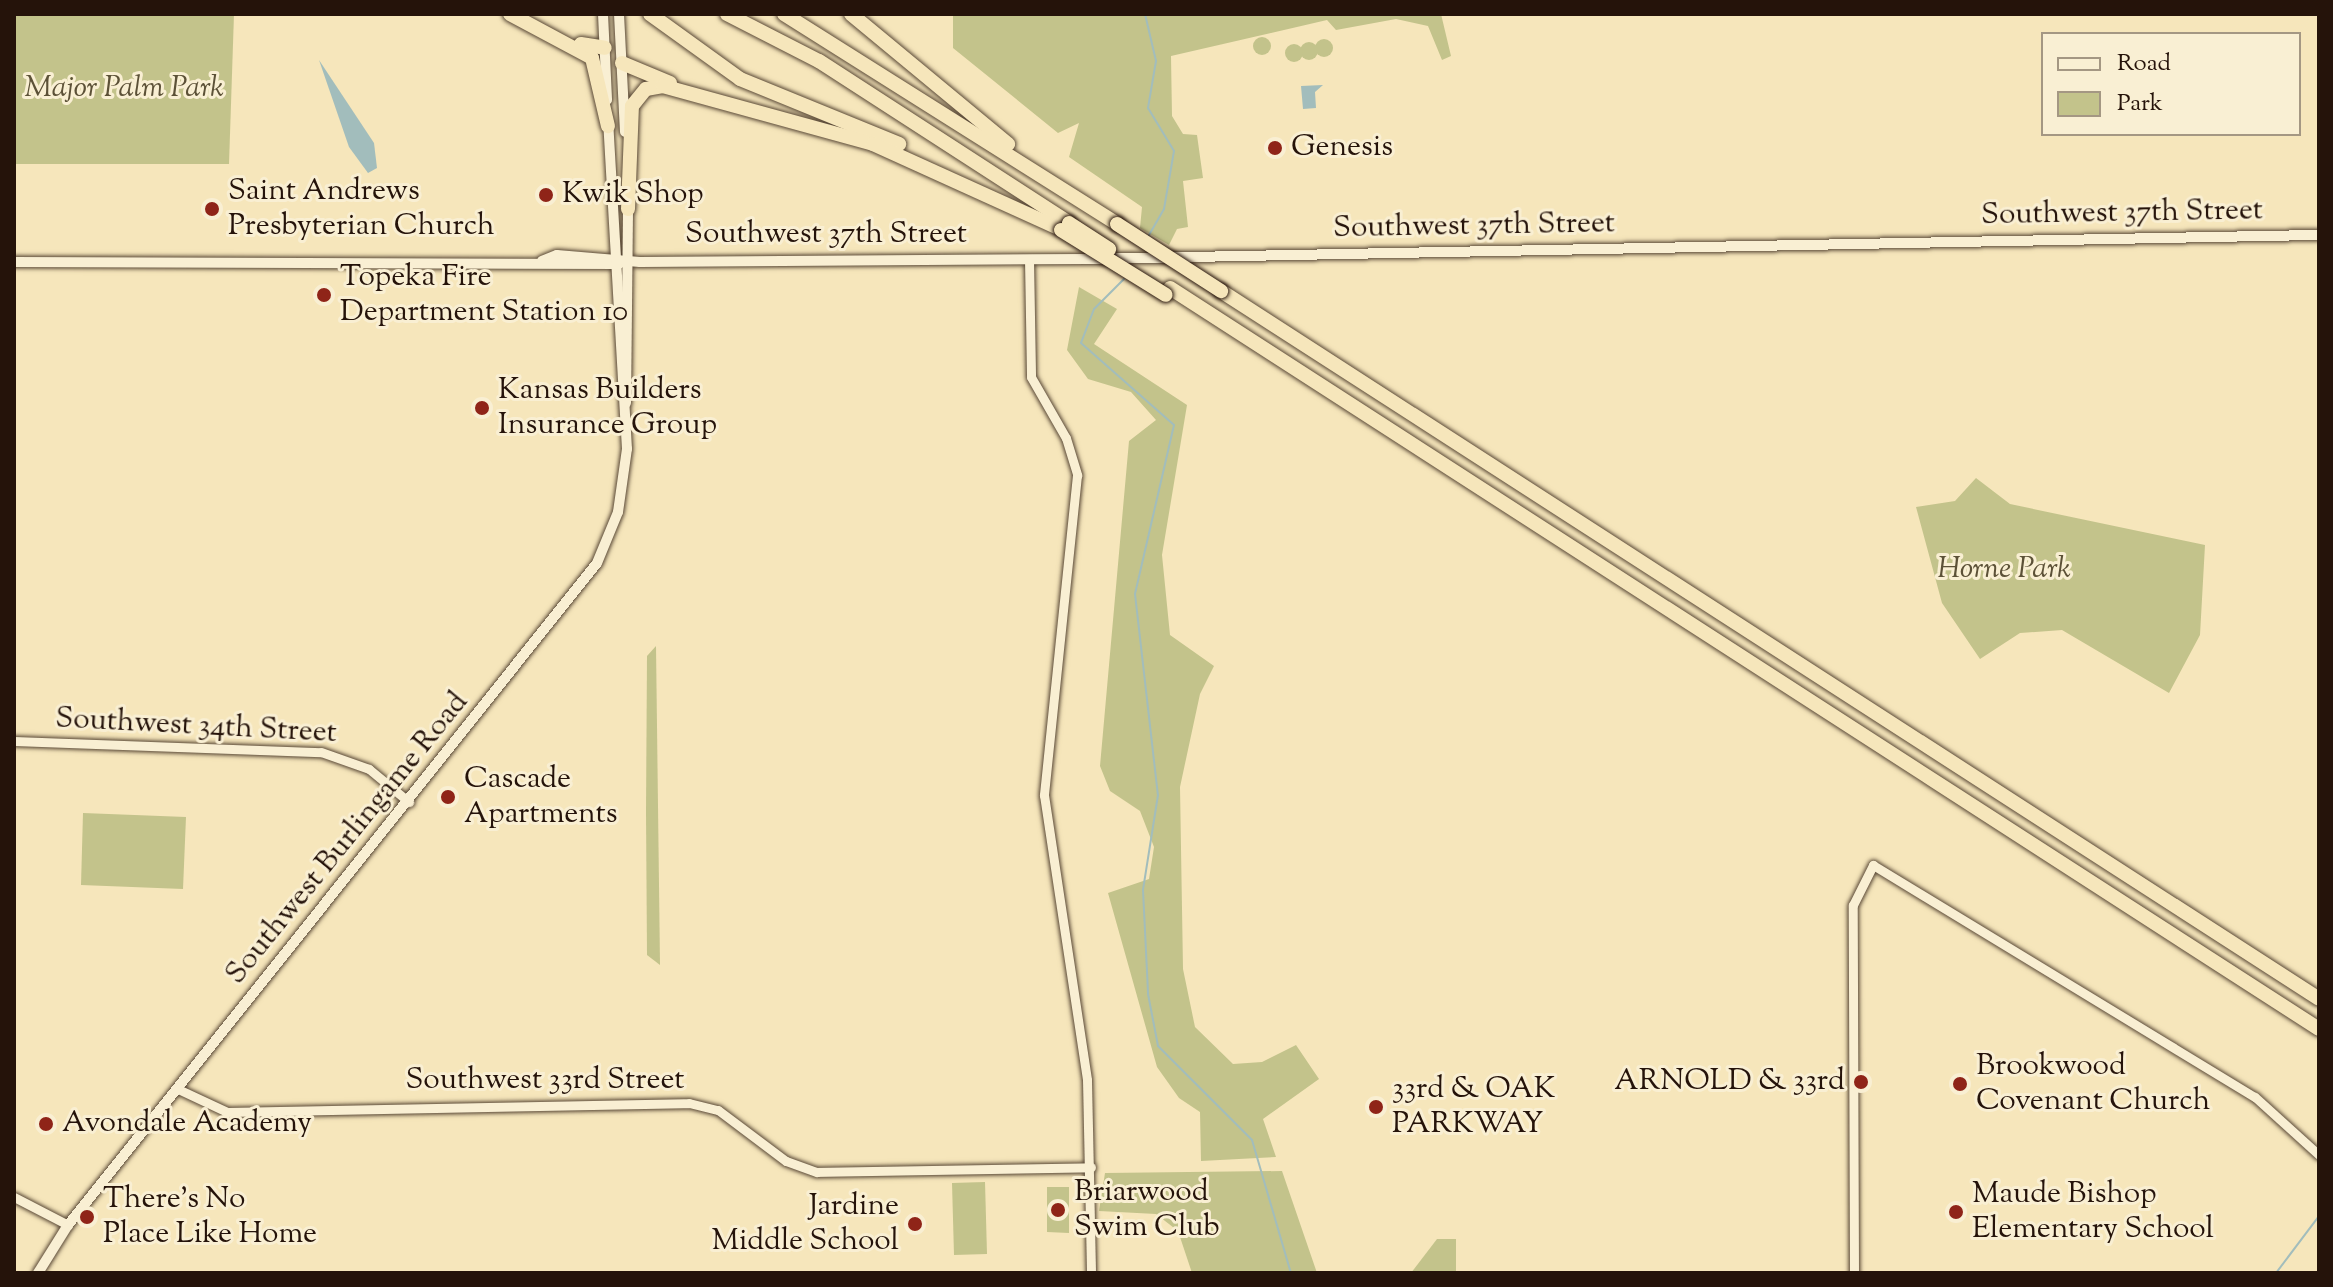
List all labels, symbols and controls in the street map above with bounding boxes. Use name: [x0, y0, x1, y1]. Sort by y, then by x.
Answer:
legend: [2041, 32, 2301, 136]
text: Road: [2117, 47, 2171, 81]
park label: Major Palm Park: [24, 71, 224, 107]
text: Park: [2117, 87, 2163, 121]
place label: Genesis: [1291, 130, 1393, 166]
marker: Genesis: [1266, 139, 1284, 157]
place label: Saint Andrews Presbyterian Church: [228, 174, 495, 244]
place label: Kwik Shop: [562, 177, 704, 213]
marker: Kwik Shop: [537, 186, 555, 204]
street label: Southwest 37th Street: [1981, 194, 2263, 234]
marker: Saint Andrews Presbyterian Church: [203, 200, 221, 218]
street label: Southwest 37th Street: [1333, 207, 1615, 247]
street label: Southwest 37th Street: [685, 217, 967, 253]
place label: Topeka Fire Department Station 10: [340, 260, 628, 330]
marker: Topeka Fire Department Station 10: [315, 286, 333, 304]
place label: Kansas Builders Insurance Group: [498, 373, 717, 444]
marker: Kansas Builders Insurance Group: [473, 399, 491, 417]
park label: Horne Park: [1937, 552, 2071, 588]
street label: Southwest Burlingame Road: [219, 686, 477, 992]
street label: Southwest 34th Street: [54, 702, 338, 752]
place label: Cascade Apartments: [464, 762, 618, 832]
marker: Cascade Apartments: [439, 788, 457, 806]
place label: Brookwood Covenant Church: [1976, 1049, 2210, 1120]
street label: Southwest 33rd Street: [405, 1063, 685, 1099]
place label: ARNOLD & 33rd: [1614, 1064, 1845, 1100]
place label: 33rd & OAK PARKWAY: [1392, 1072, 1556, 1142]
marker: ARNOLD & 33rd: [1852, 1073, 1870, 1091]
marker: Brookwood Covenant Church: [1951, 1075, 1969, 1093]
marker: 33rd & OAK PARKWAY: [1367, 1098, 1385, 1116]
place label: Avondale Academy: [62, 1106, 312, 1142]
marker: Avondale Academy: [37, 1115, 55, 1133]
place label: Briarwood Swim Club: [1074, 1175, 1220, 1246]
place label: Maude Bishop Elementary School: [1972, 1177, 2214, 1248]
place label: There’s No Place Like Home: [103, 1182, 317, 1252]
place label: Jardine Middle School: [711, 1189, 899, 1260]
marker: Briarwood Swim Club: [1049, 1201, 1067, 1219]
marker: Maude Bishop Elementary School: [1947, 1203, 1965, 1221]
marker: There’s No Place Like Home: [78, 1208, 96, 1226]
marker: Jardine Middle School: [906, 1215, 924, 1233]

